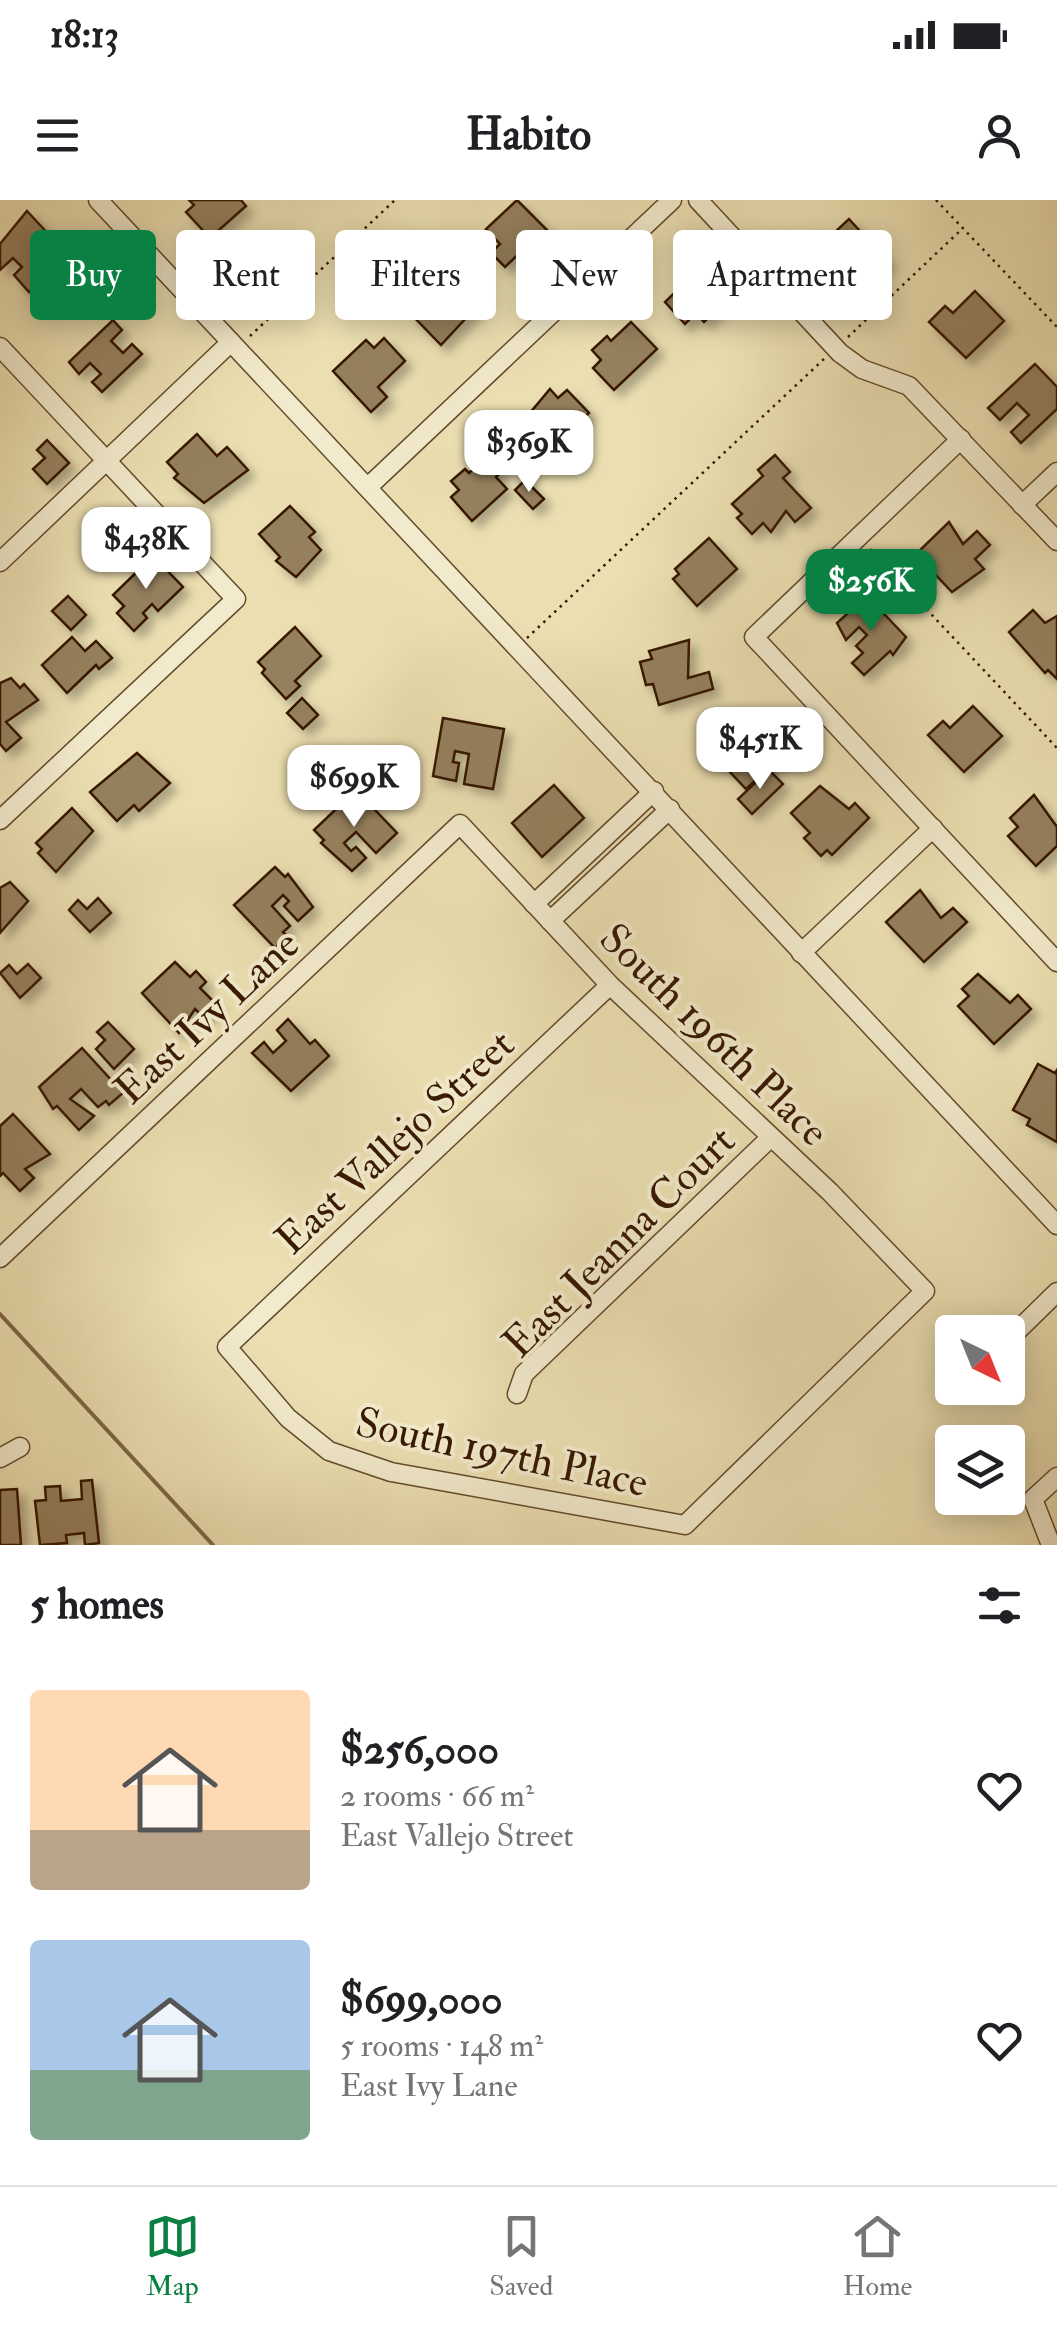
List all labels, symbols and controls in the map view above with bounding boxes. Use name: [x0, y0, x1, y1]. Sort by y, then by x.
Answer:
text: 18:13: [50, 11, 119, 59]
text: Habito: [466, 107, 591, 163]
icon: menu: [30, 108, 85, 163]
icon: person: [972, 108, 1027, 163]
chip: Buy: [30, 230, 156, 320]
chip: Rent: [176, 230, 315, 320]
chip: Filters: [335, 230, 496, 320]
chip: New: [516, 230, 653, 320]
chip: Apartment: [673, 230, 892, 320]
pin: $369K: [459, 410, 599, 495]
text: $369K: [486, 422, 572, 462]
pin: $438K: [76, 507, 216, 592]
text: $438K: [103, 519, 189, 559]
pin: $256K: [801, 549, 941, 634]
text: $256K: [828, 561, 914, 601]
pin: $451K: [690, 707, 830, 792]
text: $451K: [718, 719, 802, 759]
pin: $699K: [284, 745, 424, 830]
text: $699K: [309, 757, 399, 797]
street label: South 196th Place: [588, 913, 839, 1158]
street label: East Ivy Lane: [104, 919, 310, 1116]
street label: East Vallejo Street: [265, 1019, 525, 1266]
street label: East Jeanna Court: [493, 1116, 746, 1369]
north arrow: [935, 1315, 1025, 1405]
map controls: [935, 1315, 1025, 1515]
street label: South 197th Place: [351, 1397, 652, 1509]
button: layers: [935, 1425, 1025, 1515]
icon: filters: [972, 1578, 1027, 1633]
text: 5 homes: [30, 1579, 164, 1631]
text: $256,000: [340, 1724, 499, 1776]
icon: home: [110, 1730, 230, 1850]
icon: heart: [972, 1763, 1027, 1818]
text: 2 rooms · 66 m²: [340, 1776, 534, 1816]
text: East Vallejo Street: [340, 1816, 574, 1856]
text: $699,000: [340, 1974, 503, 2026]
icon: home: [110, 1980, 230, 2100]
icon: heart: [972, 2013, 1027, 2068]
text: 5 rooms · 148 m²: [340, 2026, 543, 2066]
text: East Ivy Lane: [340, 2066, 518, 2106]
tab: Map: [145, 2209, 200, 2304]
tab: Saved: [489, 2209, 553, 2304]
tab: Home: [843, 2209, 912, 2304]

